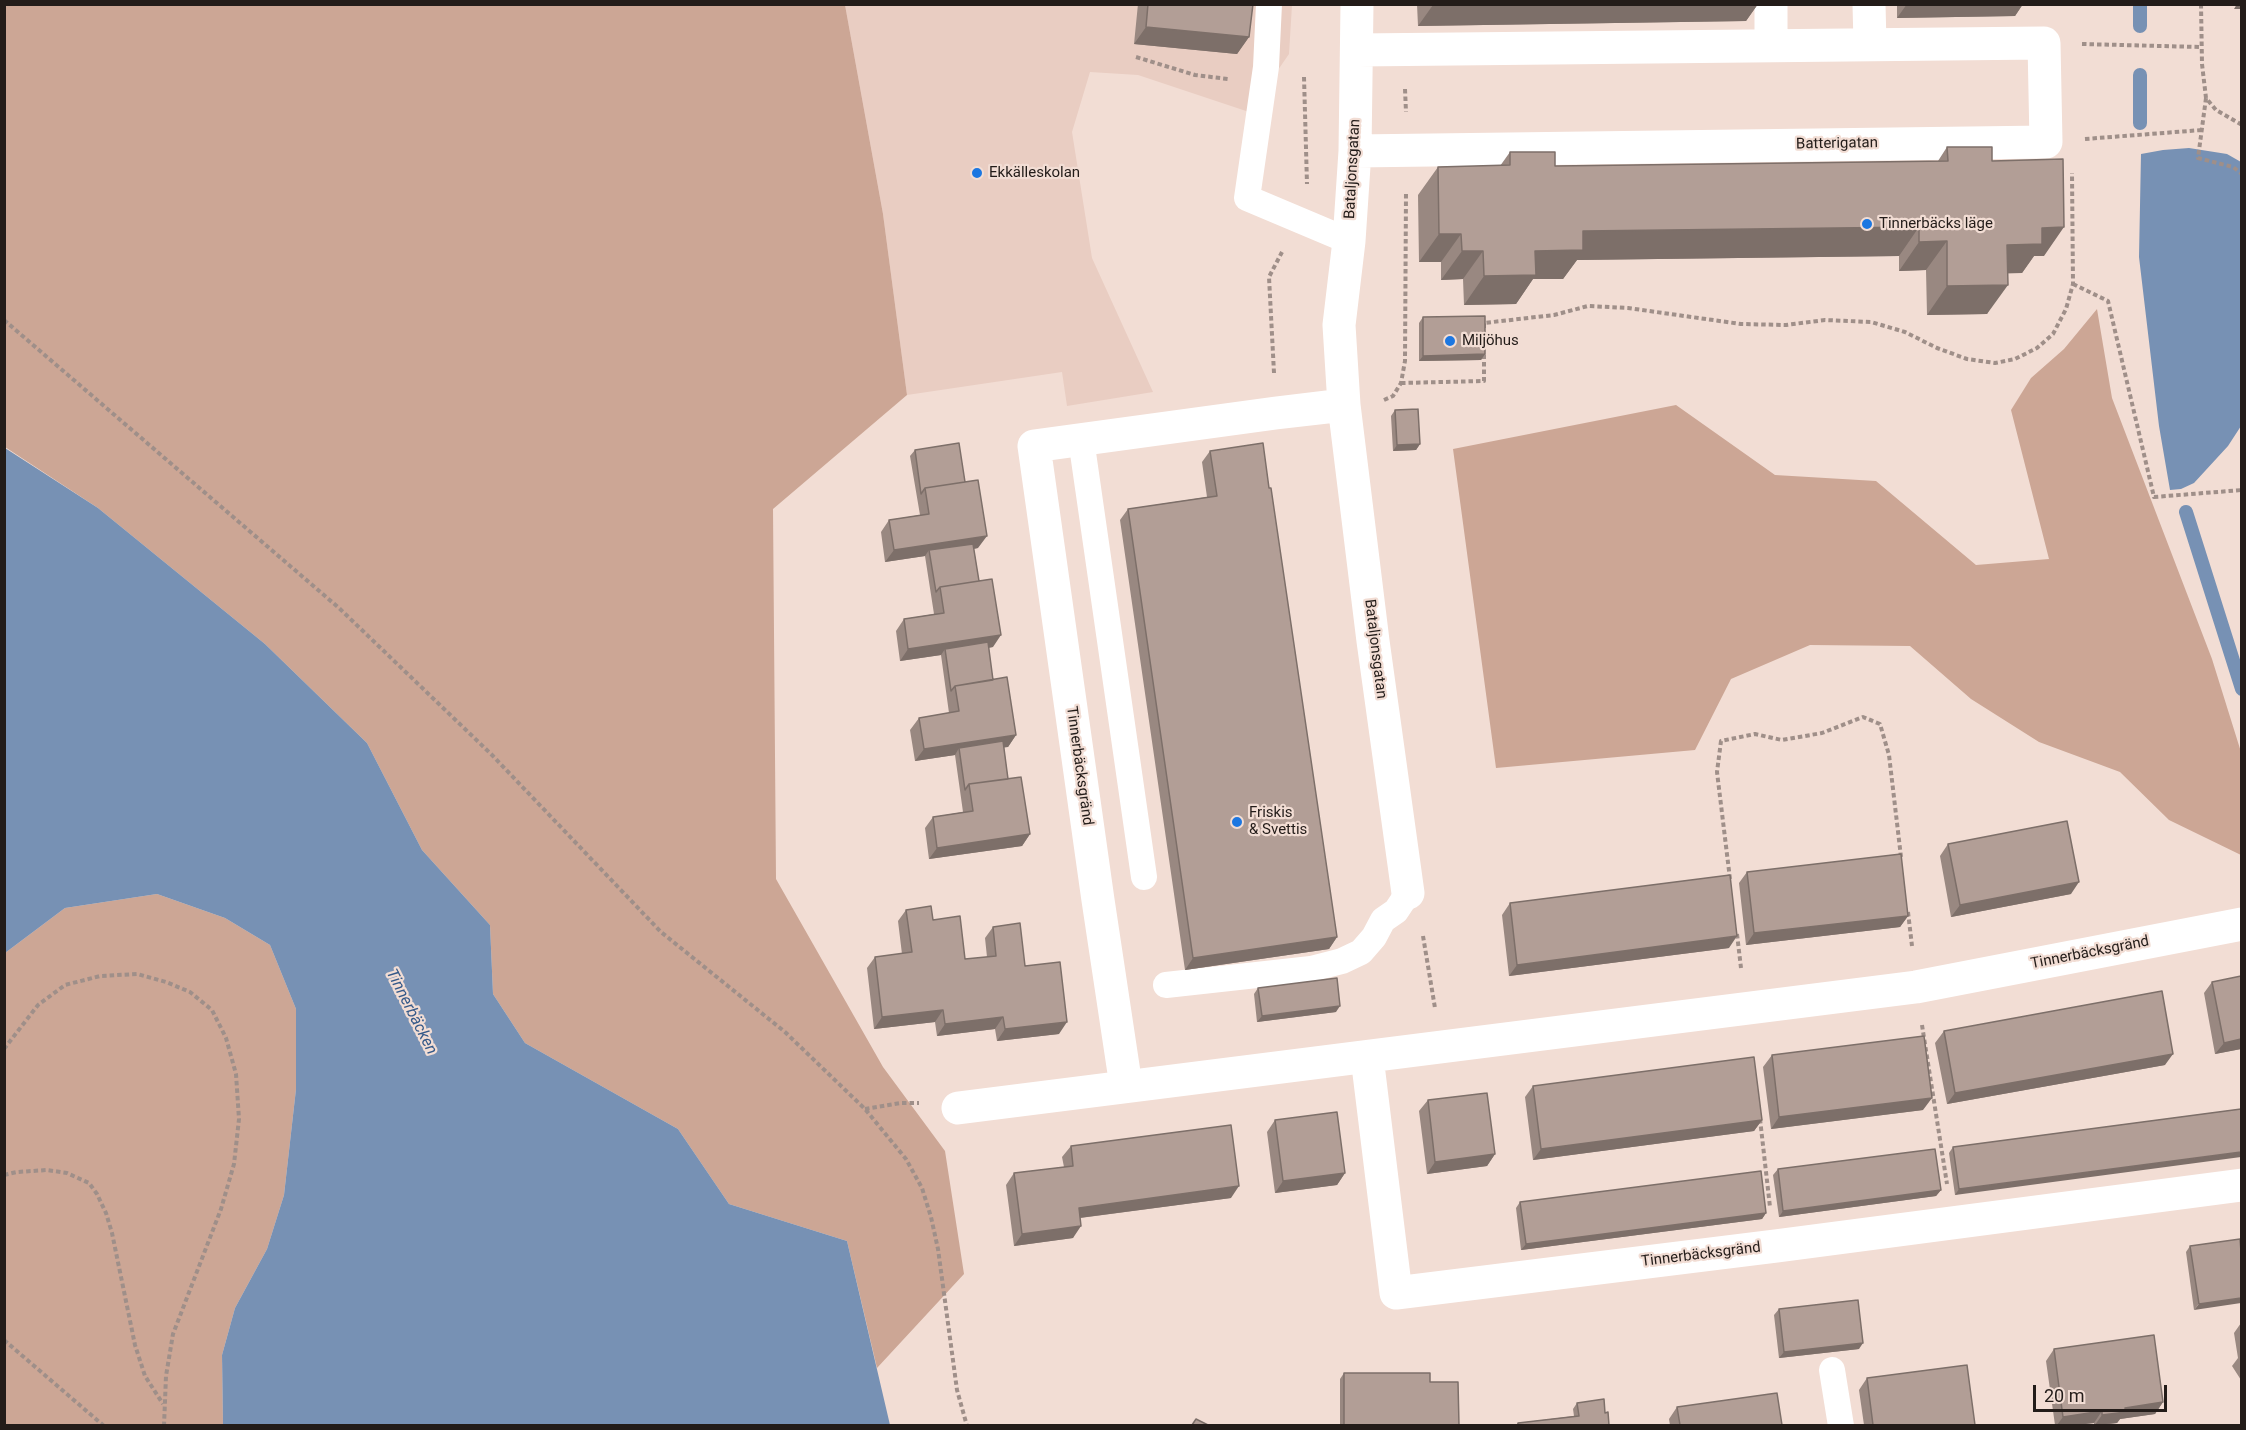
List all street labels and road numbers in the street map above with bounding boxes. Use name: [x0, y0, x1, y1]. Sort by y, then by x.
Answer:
street label: Bataljonsgatan: [1341, 118, 1365, 220]
street label: Batterigatan: [1796, 134, 1878, 154]
street label: Bataljonsgatan: [1360, 598, 1390, 700]
street label: Tinnerbäcksgränd: [1062, 705, 1096, 827]
street label: Tinnerbäcksgränd: [2029, 933, 2151, 973]
street label: Tinnerbäcksgränd: [1640, 1239, 1762, 1271]

